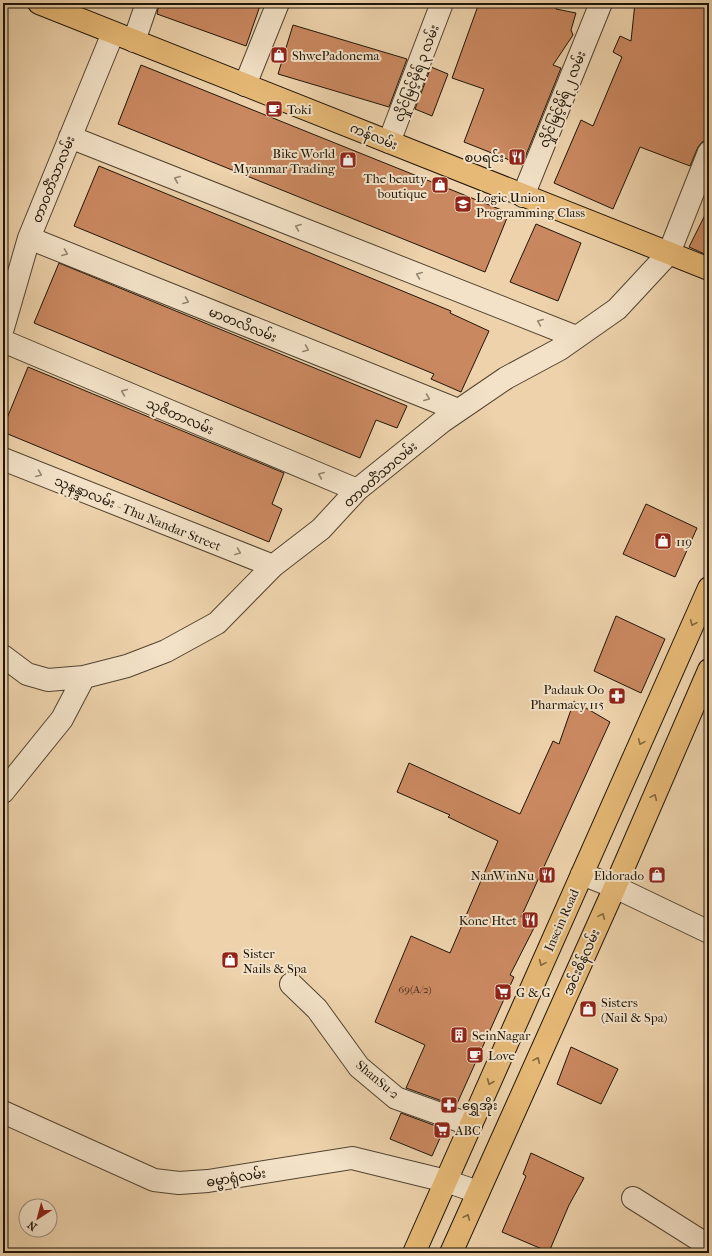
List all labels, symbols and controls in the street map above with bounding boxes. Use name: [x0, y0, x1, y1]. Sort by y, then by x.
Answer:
street label: လှိုင်မြင့်မိုရ် ၃ လမ်း: [390, 22, 445, 125]
shop icon: ShwePadonema: [269, 45, 289, 65]
place label: ShwePadonema: [292, 48, 381, 63]
street label: လှိုင်မြင့်မိုရ် ၂ လမ်း: [535, 48, 592, 151]
cafe icon: Toki: [264, 99, 284, 119]
place label: Toki: [287, 102, 312, 117]
street label: ကန်လမ်း: [347, 119, 400, 156]
street label: တာဝတိံသာလမ်း: [28, 133, 78, 225]
place label: Bike World Myanmar Trading: [233, 146, 336, 176]
restaurant icon: စပရင်း: [507, 147, 527, 167]
place label: စပရင်း: [465, 149, 504, 168]
shop icon: Bike World Myanmar Trading: [338, 150, 358, 170]
place label: The beauty boutique: [363, 171, 428, 201]
one-way arrow: [174, 175, 181, 183]
shop icon: The beauty boutique: [430, 175, 450, 195]
place label: Logic Union Programming Class: [476, 190, 585, 220]
school or university icon: Logic Union Programming Class: [453, 194, 473, 214]
one-way arrow: [295, 223, 302, 231]
one-way arrow: [61, 248, 68, 256]
one-way arrow: [416, 271, 423, 279]
one-way arrow: [181, 296, 189, 304]
street label: မာတလိလမ်း: [207, 303, 279, 345]
one-way arrow: [536, 319, 543, 327]
one-way arrow: [303, 345, 310, 353]
one-way arrow: [121, 389, 128, 397]
one-way arrow: [423, 393, 430, 401]
street label: သုဇိတာလမ်း: [143, 395, 216, 440]
street label: တာဝတိံသာလမ်း: [340, 438, 420, 510]
one-way arrow: [36, 469, 43, 477]
one-way arrow: [318, 471, 325, 479]
street label: သုနန္ဒာလမ်း - Thu Nandar Street: [51, 472, 224, 557]
shop icon: 119: [653, 531, 673, 551]
place label: 119: [676, 534, 692, 549]
one-way arrow: [235, 548, 242, 556]
one-way arrow: [690, 619, 698, 627]
place label: Padauk Oo Pharmacy 115: [530, 682, 604, 712]
pharmacy icon: Padauk Oo Pharmacy 115: [607, 686, 627, 706]
one-way arrow: [637, 739, 645, 746]
one-way arrow: [649, 794, 657, 802]
restaurant icon: NanWinNu: [537, 865, 557, 885]
shop icon: Eldorado: [647, 865, 667, 885]
place label: NanWinNu: [471, 868, 535, 883]
place label: Eldorado: [594, 868, 644, 883]
street label: Insein Road: [541, 886, 582, 954]
restaurant icon: Kone Htet: [520, 910, 540, 930]
place label: Kone Htet: [459, 913, 517, 928]
one-way arrow: [597, 913, 605, 921]
street label: အင်းစိန်လမ်း: [559, 926, 605, 999]
place label: Sister Nails & Spa: [243, 946, 308, 976]
shop icon: Sister Nails & Spa: [220, 950, 240, 970]
one-way arrow: [538, 959, 546, 966]
supermarket icon: G & G: [493, 982, 513, 1002]
house number: 69(A/2): [398, 983, 432, 996]
place label: G & G: [516, 985, 551, 1000]
place label: Sisters (Nail & Spa): [601, 995, 667, 1025]
shop icon: Sisters (Nail & Spa): [578, 999, 598, 1019]
building icon: SeinNagar: [449, 1025, 469, 1045]
place label: SeinNagar: [472, 1028, 531, 1043]
cafe icon: Love: [465, 1045, 485, 1065]
place label: Love: [488, 1048, 516, 1063]
street label: ShanSu-2: [353, 1057, 403, 1102]
one-way arrow: [532, 1057, 540, 1065]
one-way arrow: [487, 1078, 495, 1086]
pharmacy icon: ရွှေအိုး: [439, 1095, 459, 1115]
place label: ရွှေအိုး: [462, 1097, 497, 1116]
supermarket icon: ABC: [432, 1120, 452, 1140]
place label: ABC: [454, 1123, 481, 1138]
street label: ဓမ္မာရုံလမ်း: [205, 1164, 268, 1193]
north arrow: [18, 1198, 58, 1238]
one-way arrow: [462, 1214, 470, 1222]
text: N: [25, 1218, 40, 1233]

